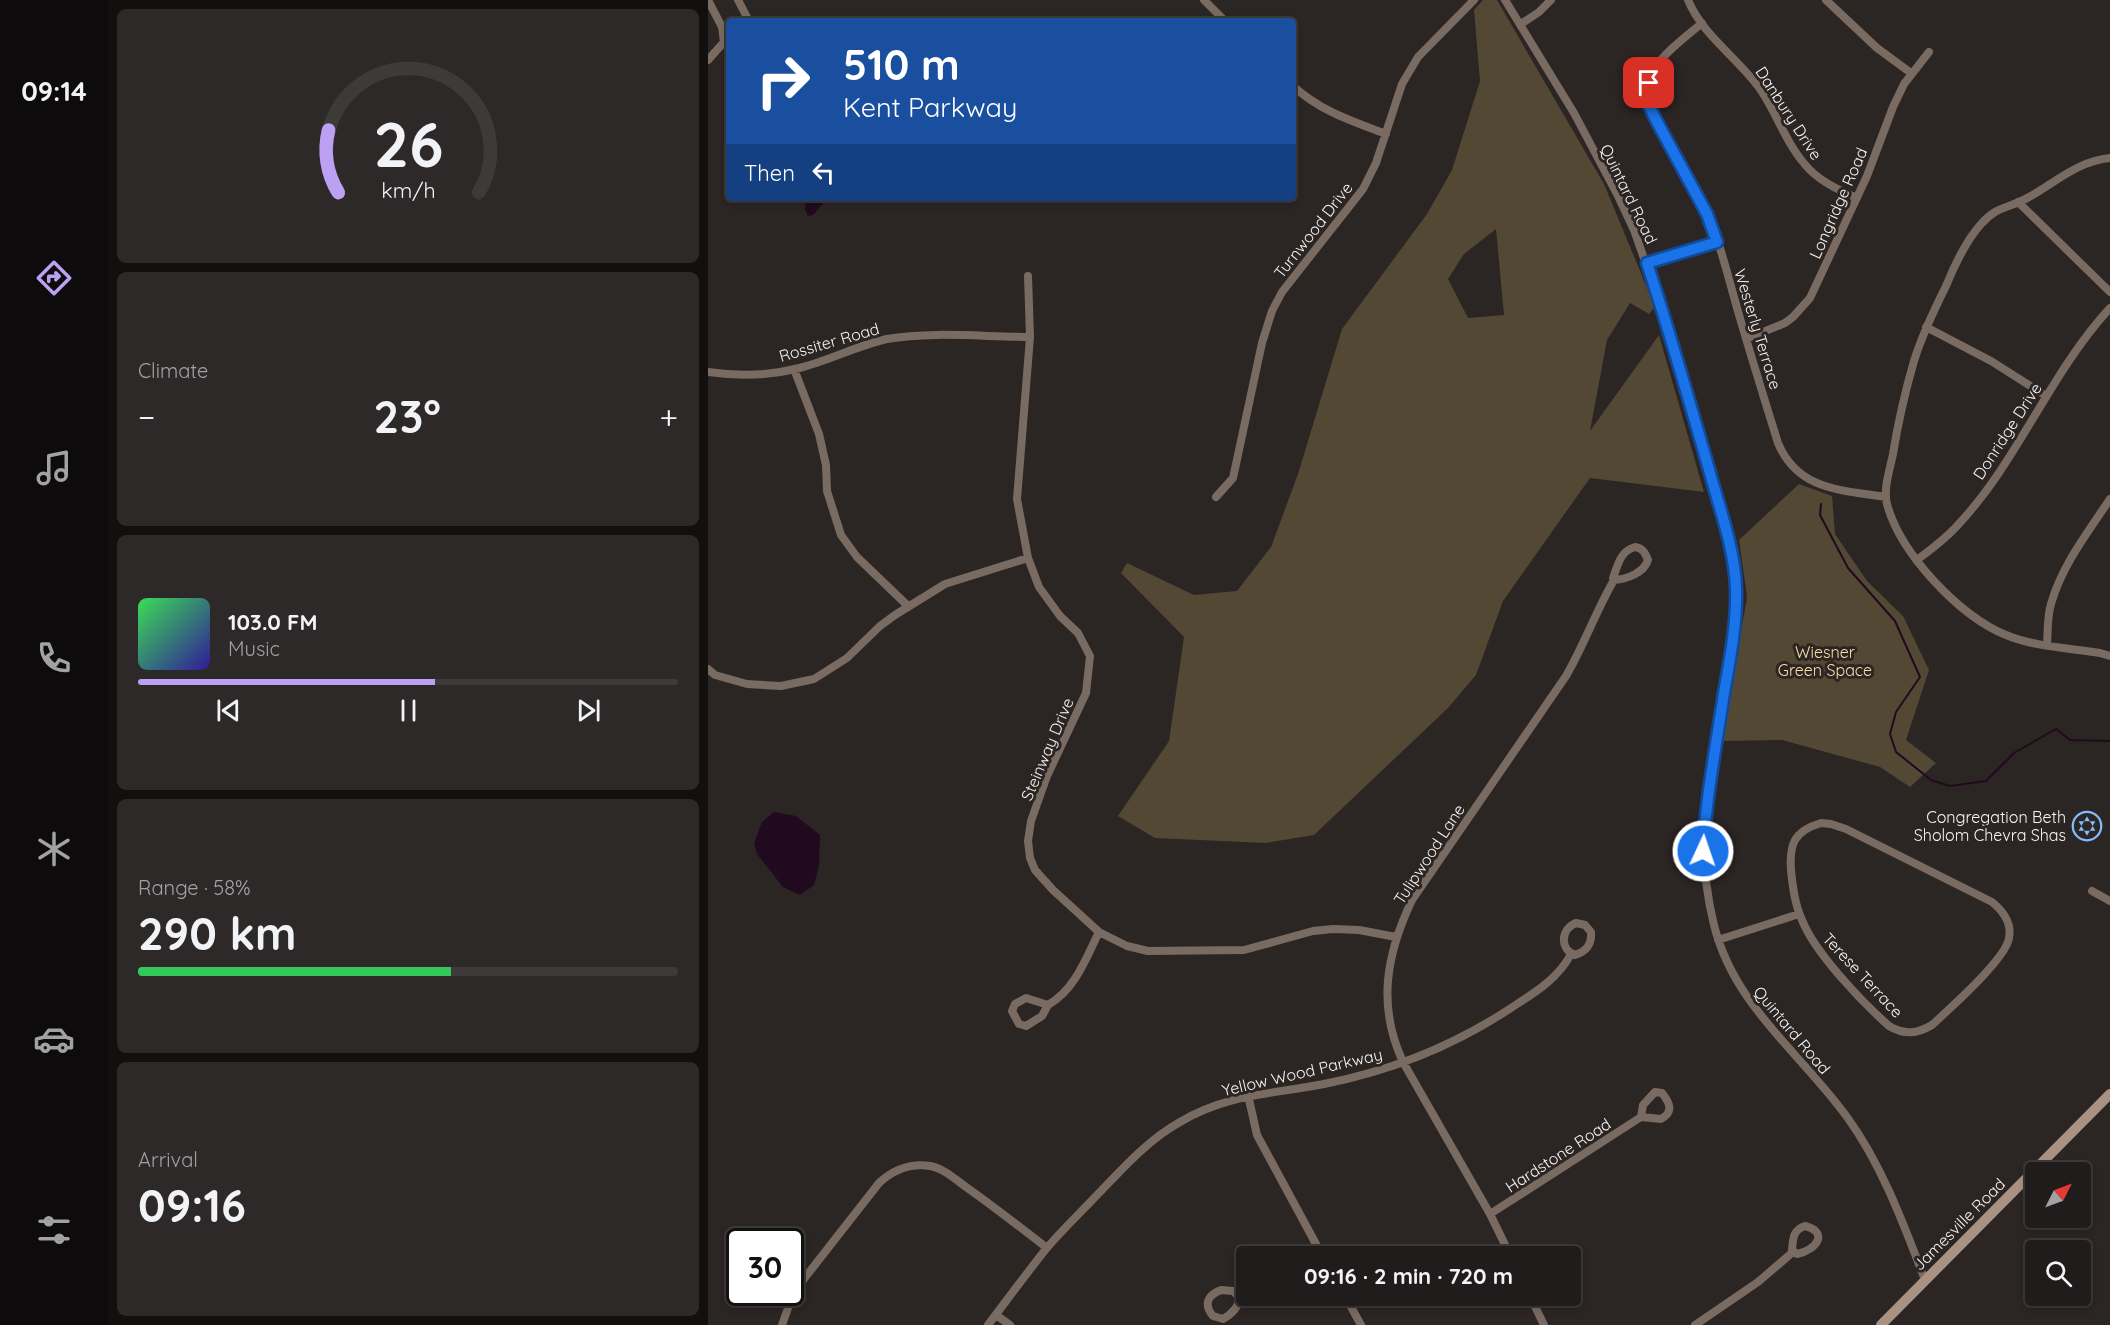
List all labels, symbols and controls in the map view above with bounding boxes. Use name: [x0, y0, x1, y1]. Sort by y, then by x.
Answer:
text: 510 m: [843, 38, 960, 91]
icon: right: [744, 42, 822, 120]
pin: [1623, 57, 1674, 108]
street label: Danbury Drive: [1751, 63, 1827, 163]
icon: arrive: [1632, 66, 1665, 99]
text: 09:14: [21, 74, 87, 108]
text: Kent Parkway: [843, 90, 1017, 124]
text: 26: [373, 105, 443, 183]
street label: Quintard Road: [1596, 141, 1662, 247]
street label: Longridge Road: [1805, 144, 1871, 262]
icon: left: [807, 156, 840, 189]
text: Then: [744, 159, 795, 187]
text: km/h: [381, 177, 435, 203]
street label: Turnwood Drive: [1269, 178, 1357, 282]
icon: directions: [33, 257, 75, 299]
street label: Westerly Terrace: [1730, 266, 1786, 392]
street label: Rossiter Road: [777, 318, 881, 366]
text: Climate: [138, 358, 208, 383]
street label: Donridge Drive: [1968, 379, 2046, 483]
text: 23°: [374, 388, 441, 444]
text: −: [138, 396, 155, 437]
text: +: [659, 396, 678, 437]
icon: music: [33, 447, 75, 489]
text: 103.0 FM: [228, 608, 317, 636]
text: Music: [228, 636, 280, 661]
icon: phone: [33, 637, 75, 679]
park label: Wiesner Green Space: [1778, 642, 1872, 680]
icon: previous: [212, 694, 245, 727]
icon: pause: [392, 694, 425, 727]
icon: next: [572, 694, 605, 727]
street label: Steinway Drive: [1016, 695, 1078, 803]
street label: Tulipwood Lane: [1389, 800, 1469, 908]
place label: Congregation Beth Sholom Chevra Shas: [1914, 807, 2066, 845]
synagogue icon: Congregation Beth Sholom Chevra Shas: [2071, 810, 2103, 842]
position arrow: [1671, 819, 1735, 883]
icon: climate: [33, 828, 75, 870]
text: Range · 58%: [138, 875, 251, 900]
text: 290 km: [138, 905, 297, 961]
street label: Terese Terrace: [1819, 929, 1907, 1021]
street label: Quintard Road: [1749, 982, 1835, 1078]
icon: car: [33, 1018, 75, 1060]
street label: Yellow Wood Parkway: [1220, 1044, 1384, 1100]
street label: Hardstone Road: [1502, 1114, 1614, 1196]
text: Arrival: [138, 1147, 198, 1172]
north arrow: [2025, 1162, 2091, 1228]
map controls: [2025, 1162, 2091, 1306]
street label: Jamesville Road: [1909, 1174, 2009, 1274]
text: 09:16: [138, 1177, 246, 1233]
icon: filters: [33, 1209, 75, 1251]
speed limit sign: 30: [726, 1228, 804, 1306]
button: search: [2025, 1240, 2091, 1306]
text: 09:16 · 2 min · 720 m: [1304, 1262, 1513, 1290]

